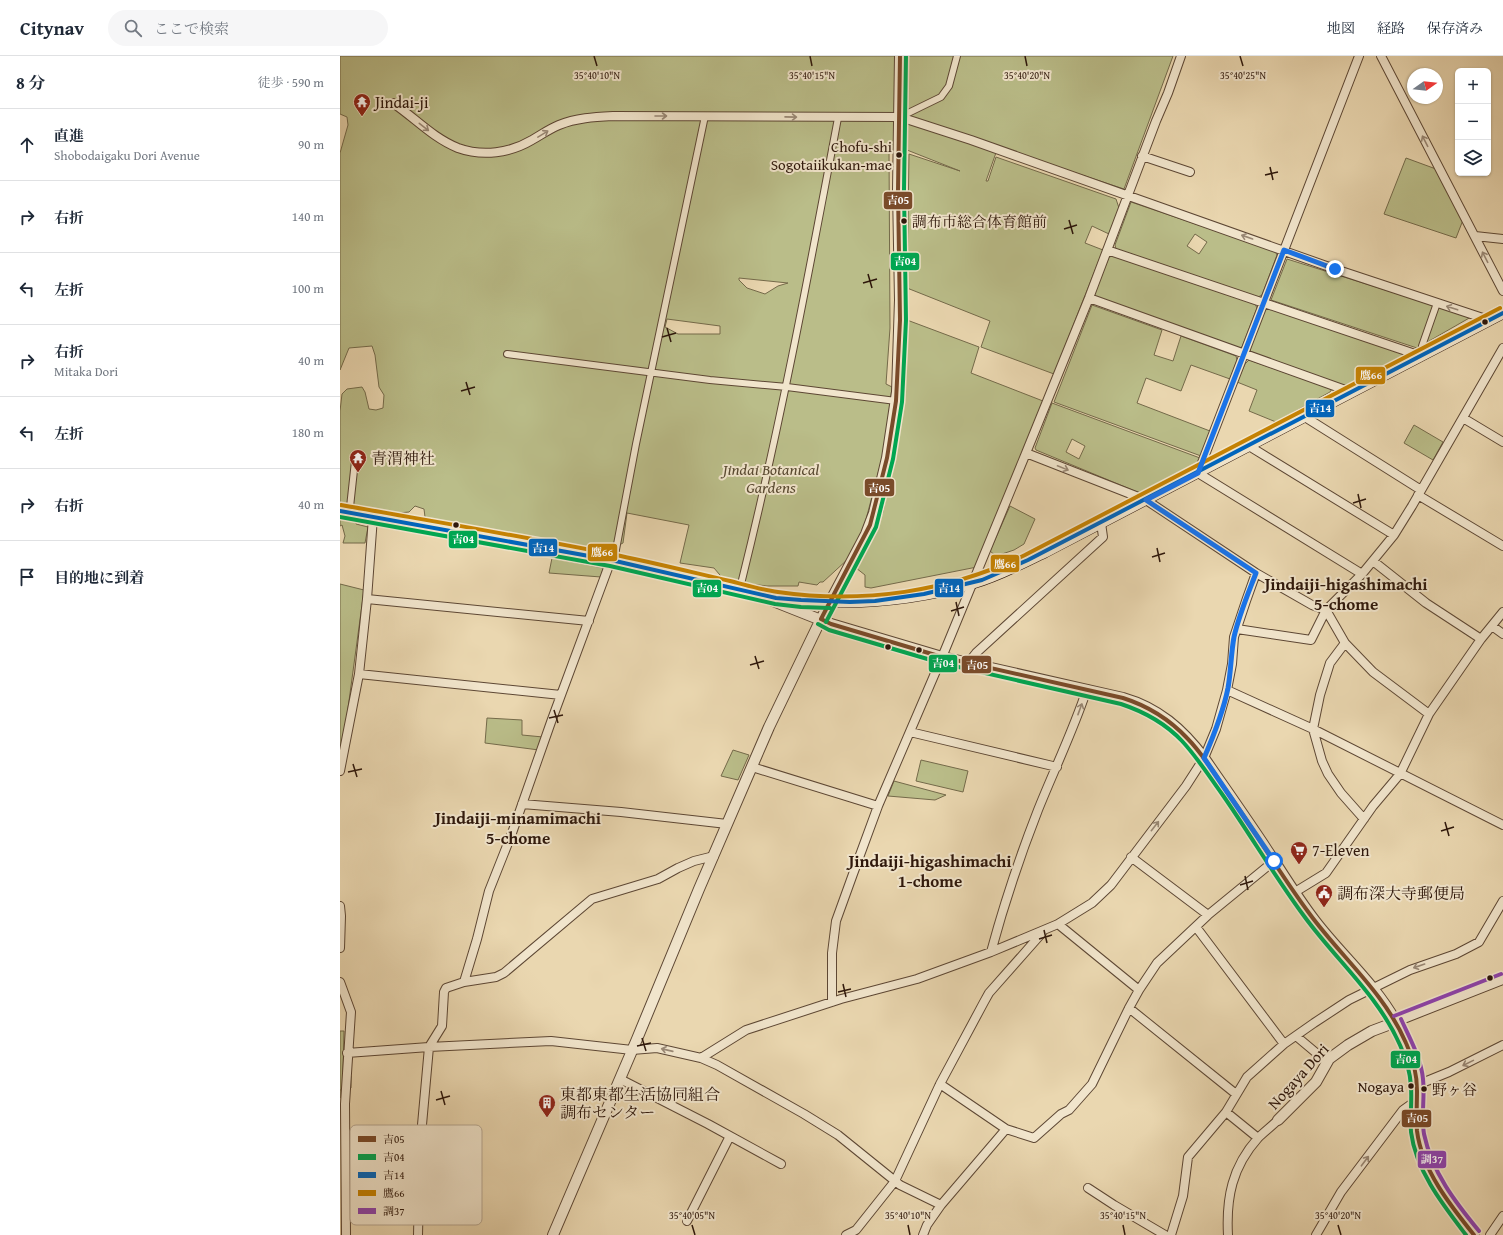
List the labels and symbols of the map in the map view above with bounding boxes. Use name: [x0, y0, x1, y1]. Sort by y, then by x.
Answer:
text: 35°40'10"N: [574, 68, 620, 83]
text: 35°40'15"N: [789, 68, 835, 83]
text: 35°40'20"N: [1004, 68, 1050, 83]
text: 35°40'25"N: [1220, 68, 1266, 83]
north arrow: [1407, 68, 1443, 104]
place label: Jindai-ji: [373, 90, 429, 114]
temple icon: Jindai-ji: [352, 92, 372, 117]
one-way arrow: [654, 112, 667, 120]
one-way arrow: [784, 114, 797, 121]
one-way arrow: [418, 122, 429, 131]
one-way arrow: [537, 129, 549, 137]
one-way arrow: [1421, 135, 1429, 147]
place label: Chofu-shi Sogotaiikukan-mae: [771, 136, 892, 175]
marker: Chofu-shi Sogotaiikukan-mae: [894, 150, 904, 160]
line badge: 吉05: [883, 191, 913, 210]
text: 吉05: [887, 192, 909, 208]
place label: 調布市総合体育館前: [912, 211, 1047, 232]
marker: 調布市総合体育館前: [899, 216, 909, 226]
one-way arrow: [1241, 233, 1254, 240]
one-way arrow: [1481, 251, 1488, 263]
line badge: 吉04: [890, 252, 920, 271]
text: 吉04: [894, 253, 916, 269]
route end: [1326, 260, 1344, 278]
one-way arrow: [1446, 303, 1458, 311]
unlabelled marker: [1480, 317, 1490, 327]
line badge: 鷹66: [1355, 366, 1386, 385]
text: 鷹66: [1360, 367, 1382, 383]
line badge: 吉14: [1305, 399, 1335, 418]
text: 吉14: [1309, 400, 1331, 416]
place label: 青渭神社: [371, 446, 435, 470]
temple icon: 青渭神社: [348, 448, 368, 473]
park label: Jindai Botanical Gardens: [720, 457, 819, 499]
one-way arrow: [1056, 465, 1068, 472]
line badge: 吉05: [864, 478, 895, 497]
text: 吉05: [868, 480, 890, 496]
unlabelled marker: [451, 520, 461, 530]
line badge: 吉04: [448, 530, 478, 549]
text: 吉04: [452, 531, 474, 547]
line badge: 吉14: [528, 538, 558, 557]
text: 吉14: [532, 540, 554, 556]
line badge: 鷹66: [587, 543, 618, 562]
text: 鷹66: [591, 544, 613, 560]
line badge: 鷹66: [990, 554, 1020, 573]
text: 鷹66: [994, 556, 1016, 572]
district label: Jindaiji-higashimachi 5-chome: [1261, 571, 1428, 616]
line badge: 吉14: [934, 578, 964, 598]
line badge: 吉04: [692, 579, 722, 598]
text: 吉04: [696, 580, 718, 596]
text: 吉14: [938, 580, 960, 596]
unlabelled marker: [883, 642, 893, 652]
unlabelled marker: [914, 645, 924, 655]
line badge: 吉04: [928, 654, 958, 673]
text: 吉04: [932, 655, 954, 671]
line badge: 吉05: [961, 655, 992, 674]
text: 吉05: [966, 657, 988, 673]
one-way arrow: [1077, 703, 1085, 715]
district label: Jindaiji-minamimachi 5-chome: [432, 805, 601, 850]
one-way arrow: [1151, 821, 1159, 832]
place label: 7-Eleven: [1312, 838, 1369, 862]
supermarket icon: 7-Eleven: [1289, 840, 1309, 865]
district label: Jindaiji-higashimachi 1-chome: [845, 848, 1012, 893]
route start: [1265, 852, 1283, 870]
place label: 調布深大寺郵便局: [1337, 881, 1465, 905]
public building icon: 調布深大寺郵便局: [1314, 883, 1334, 908]
one-way arrow: [1414, 963, 1426, 971]
unlabelled marker: [1485, 973, 1495, 983]
street label: Nogaya Dori: [1262, 1037, 1335, 1114]
one-way arrow: [661, 1045, 674, 1053]
line badge: 吉04: [1390, 1050, 1421, 1069]
text: 吉04: [1395, 1051, 1417, 1067]
one-way arrow: [1462, 1059, 1474, 1067]
place label: Nogaya: [1358, 1076, 1404, 1097]
place label: 野ヶ谷: [1432, 1079, 1477, 1100]
marker: Nogaya: [1406, 1081, 1416, 1091]
place label: 東都東都生活協同組合 調布センター: [560, 1082, 720, 1124]
marker: 野ヶ谷: [1419, 1084, 1429, 1094]
building icon: 東都東都生活協同組合 調布センター: [537, 1093, 557, 1118]
line badge: 吉05: [1401, 1109, 1432, 1128]
text: 吉05: [1406, 1110, 1428, 1126]
legend: [350, 1125, 482, 1225]
text: 吉05: [383, 1131, 405, 1147]
text: 吉04: [383, 1149, 405, 1165]
line badge: 調37: [1417, 1150, 1447, 1169]
text: 調37: [1421, 1151, 1443, 1167]
one-way arrow: [1361, 1156, 1369, 1167]
text: 吉14: [383, 1167, 405, 1183]
text: 鷹66: [383, 1185, 405, 1201]
text: 調37: [383, 1203, 405, 1219]
text: 35°40'05"N: [669, 1208, 715, 1223]
text: 35°40'10"N: [885, 1208, 931, 1223]
text: 35°40'15"N: [1100, 1208, 1146, 1223]
text: 35°40'20"N: [1315, 1208, 1361, 1223]

